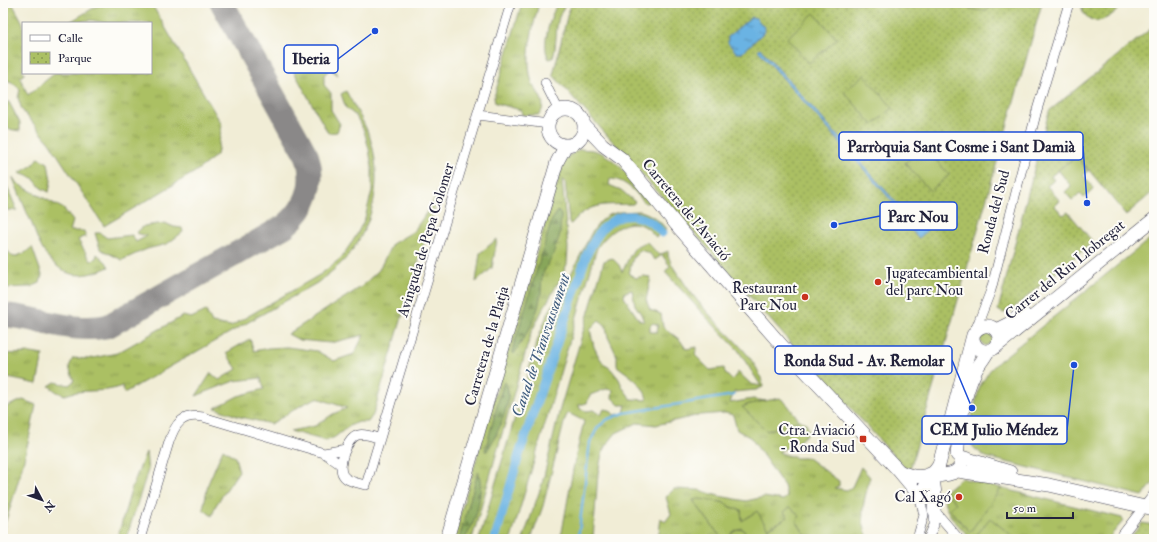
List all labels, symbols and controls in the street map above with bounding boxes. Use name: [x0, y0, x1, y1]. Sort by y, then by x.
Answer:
legend: [22, 22, 152, 74]
text: Calle: [58, 31, 83, 46]
callout: Iberia: [284, 45, 338, 73]
text: Iberia: [292, 49, 330, 69]
text: Parque: [58, 51, 92, 66]
callout: Parròquia Sant Cosme i Sant Damià: [839, 132, 1083, 160]
text: Parròquia Sant Cosme i Sant Damià: [847, 137, 1075, 158]
street label: Carretera de l'Aviació: [638, 155, 734, 265]
street label: Avinguda de Pepa Colomer: [393, 160, 460, 321]
street label: Ronda del Sud: [974, 167, 1015, 256]
callout: Parc Nou: [880, 202, 957, 230]
text: Parc Nou: [887, 207, 949, 227]
street label: Carrer del Riu Llobregat: [1001, 216, 1129, 324]
place label: Jugatecambiental del parc Nou: [885, 264, 988, 301]
water label: Canal de Transvassament: [507, 269, 575, 419]
marker: Jugatecambiental del parc Nou: [873, 277, 883, 287]
place label: Restaurant Parc Nou: [732, 279, 797, 315]
street label: Carretera de la Platja: [461, 283, 513, 408]
marker: Restaurant Parc Nou: [800, 292, 810, 302]
callout: Ronda Sud - Av. Remolar: [775, 346, 952, 374]
text: Ronda Sud - Av. Remolar: [784, 351, 945, 371]
callout: CEM Julio Méndez: [922, 416, 1067, 444]
text: CEM Julio Méndez: [930, 420, 1058, 441]
place label: Ctra. Aviació - Ronda Sud: [778, 421, 856, 457]
marker: Ctra. Aviació - Ronda Sud: [858, 434, 868, 444]
north arrow: [22, 480, 62, 520]
place label: Cal Xagó: [895, 488, 951, 507]
marker: Cal Xagó: [954, 492, 964, 502]
scale bar: [1007, 494, 1073, 520]
text: N: [40, 497, 58, 515]
text: 50 m: [1013, 501, 1037, 516]

